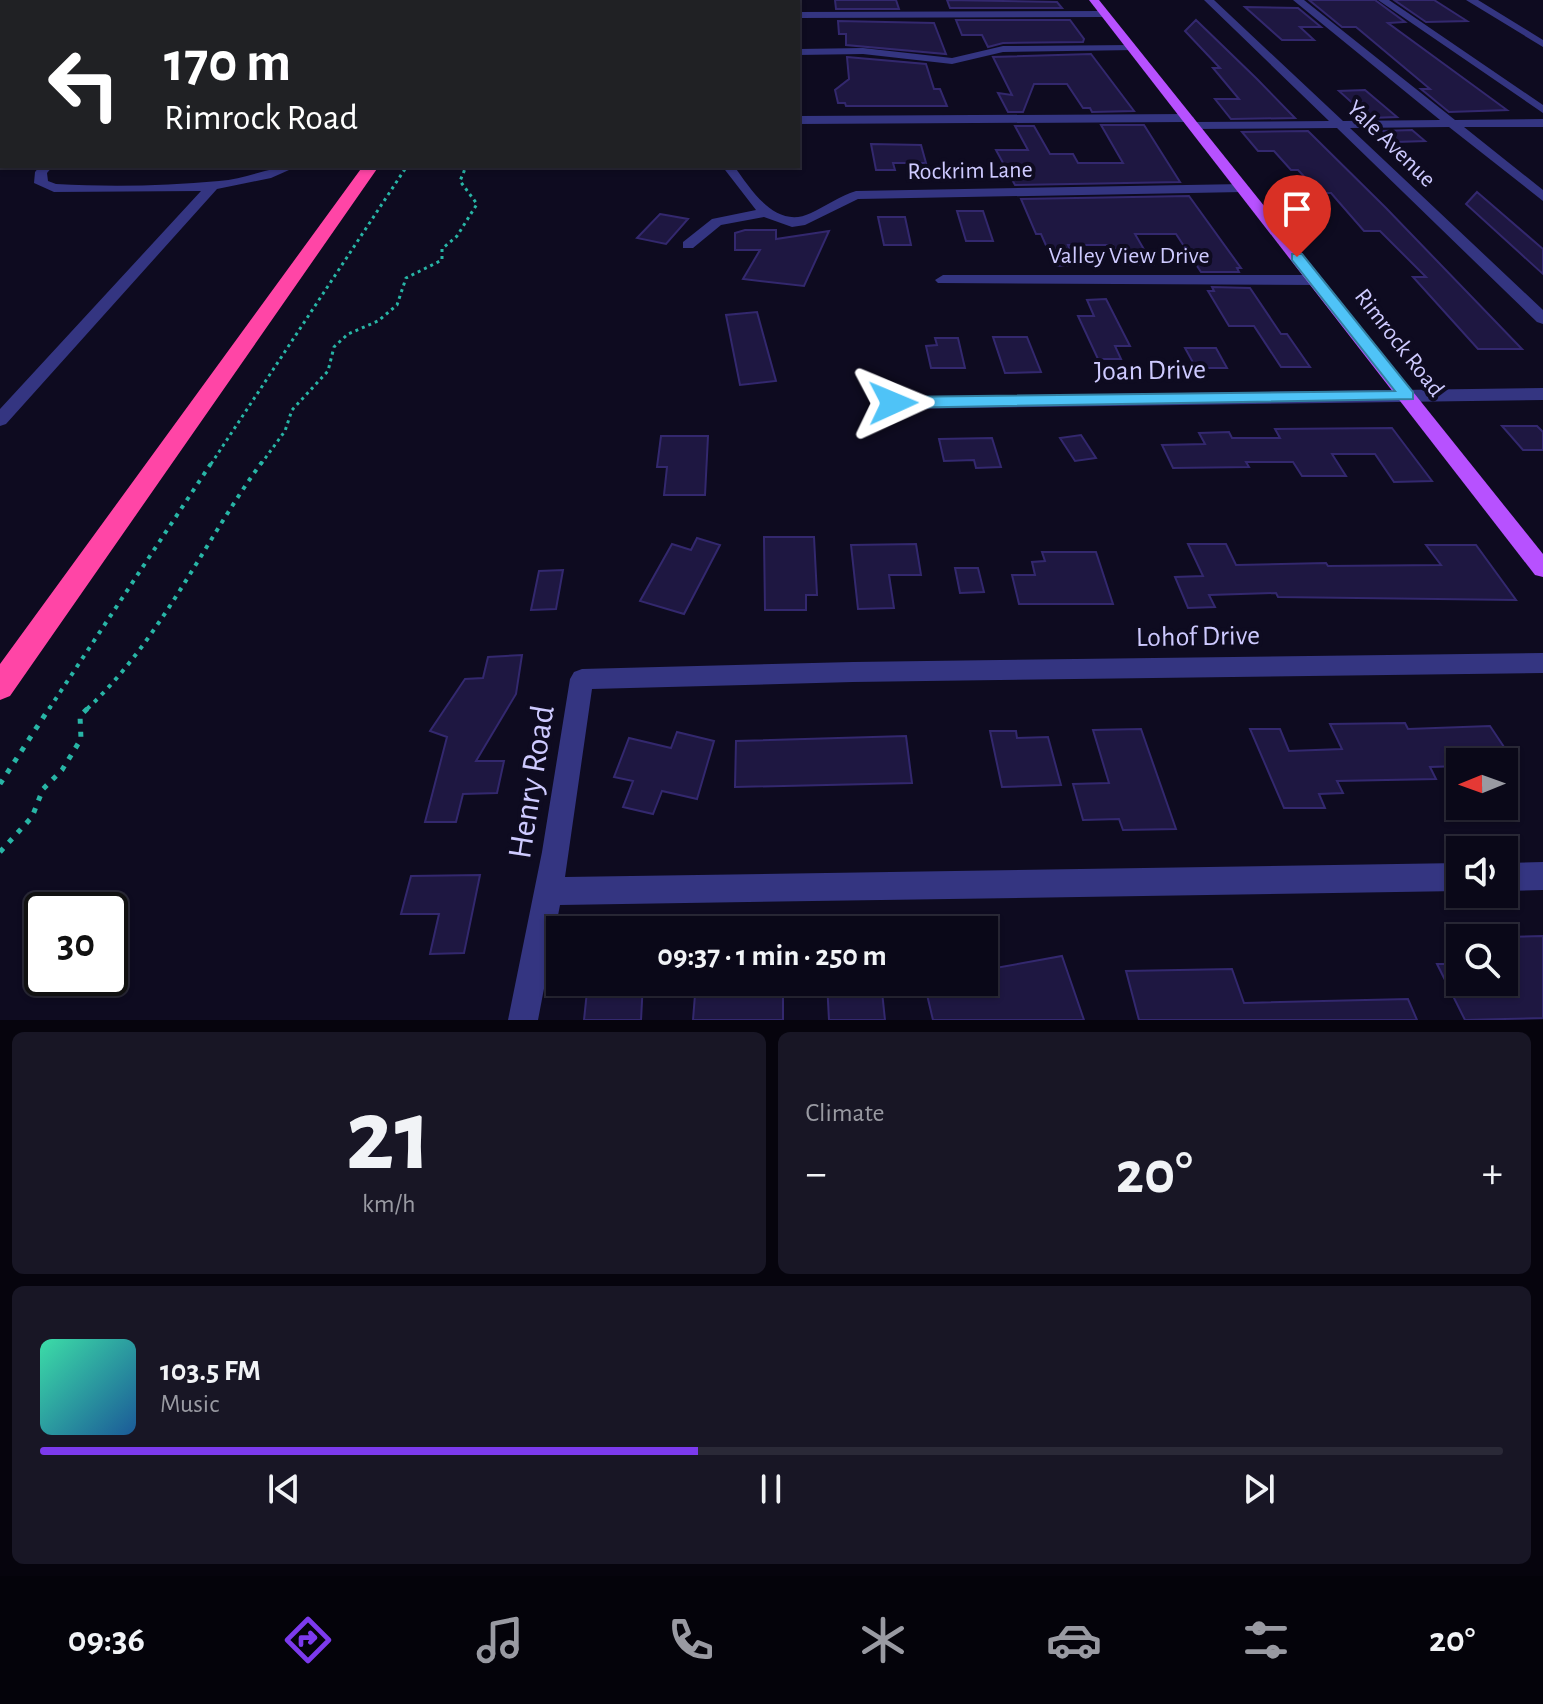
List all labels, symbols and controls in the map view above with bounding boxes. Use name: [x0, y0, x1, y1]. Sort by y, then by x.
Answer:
icon: left: [32, 32, 136, 136]
text: 170 m: [164, 35, 291, 91]
street label: Yale Avenue: [1342, 96, 1440, 192]
text: Rimrock Road: [164, 100, 358, 136]
street label: Rockrim Lane: [907, 158, 1033, 184]
pin: [1263, 175, 1331, 257]
icon: arrive: [1275, 187, 1319, 231]
street label: Valley View Drive: [1049, 244, 1209, 268]
street label: Rimrock Road: [1350, 285, 1448, 401]
street label: Joan Drive: [1094, 356, 1206, 386]
position arrow: [851, 361, 935, 445]
street label: Lohof Drive: [1136, 622, 1260, 652]
street label: Henry Road: [503, 703, 561, 861]
north arrow: [1446, 748, 1518, 820]
map controls: [1446, 748, 1518, 996]
button: sound: [1446, 836, 1518, 908]
speed limit sign: 30: [24, 892, 128, 996]
button: search: [1446, 924, 1518, 996]
text: 09:37 · 1 min · 250 m: [657, 941, 887, 971]
text: 21: [346, 1085, 432, 1189]
text: Climate: [806, 1100, 884, 1126]
text: 20°: [1116, 1144, 1193, 1204]
text: −: [806, 1152, 827, 1196]
text: +: [1482, 1152, 1503, 1196]
text: km/h: [362, 1191, 416, 1217]
text: 103.5 FM: [160, 1356, 261, 1386]
text: Music: [160, 1391, 219, 1417]
icon: previous: [262, 1467, 306, 1511]
icon: pause: [749, 1467, 793, 1511]
icon: next: [1237, 1467, 1281, 1511]
icon: directions: [280, 1612, 336, 1668]
icon: music: [472, 1612, 528, 1668]
icon: phone: [663, 1612, 719, 1668]
icon: climate: [855, 1612, 911, 1668]
icon: car: [1046, 1612, 1102, 1668]
icon: filters: [1238, 1612, 1294, 1668]
text: 09:36: [68, 1622, 145, 1658]
text: 20°: [1429, 1622, 1475, 1658]

